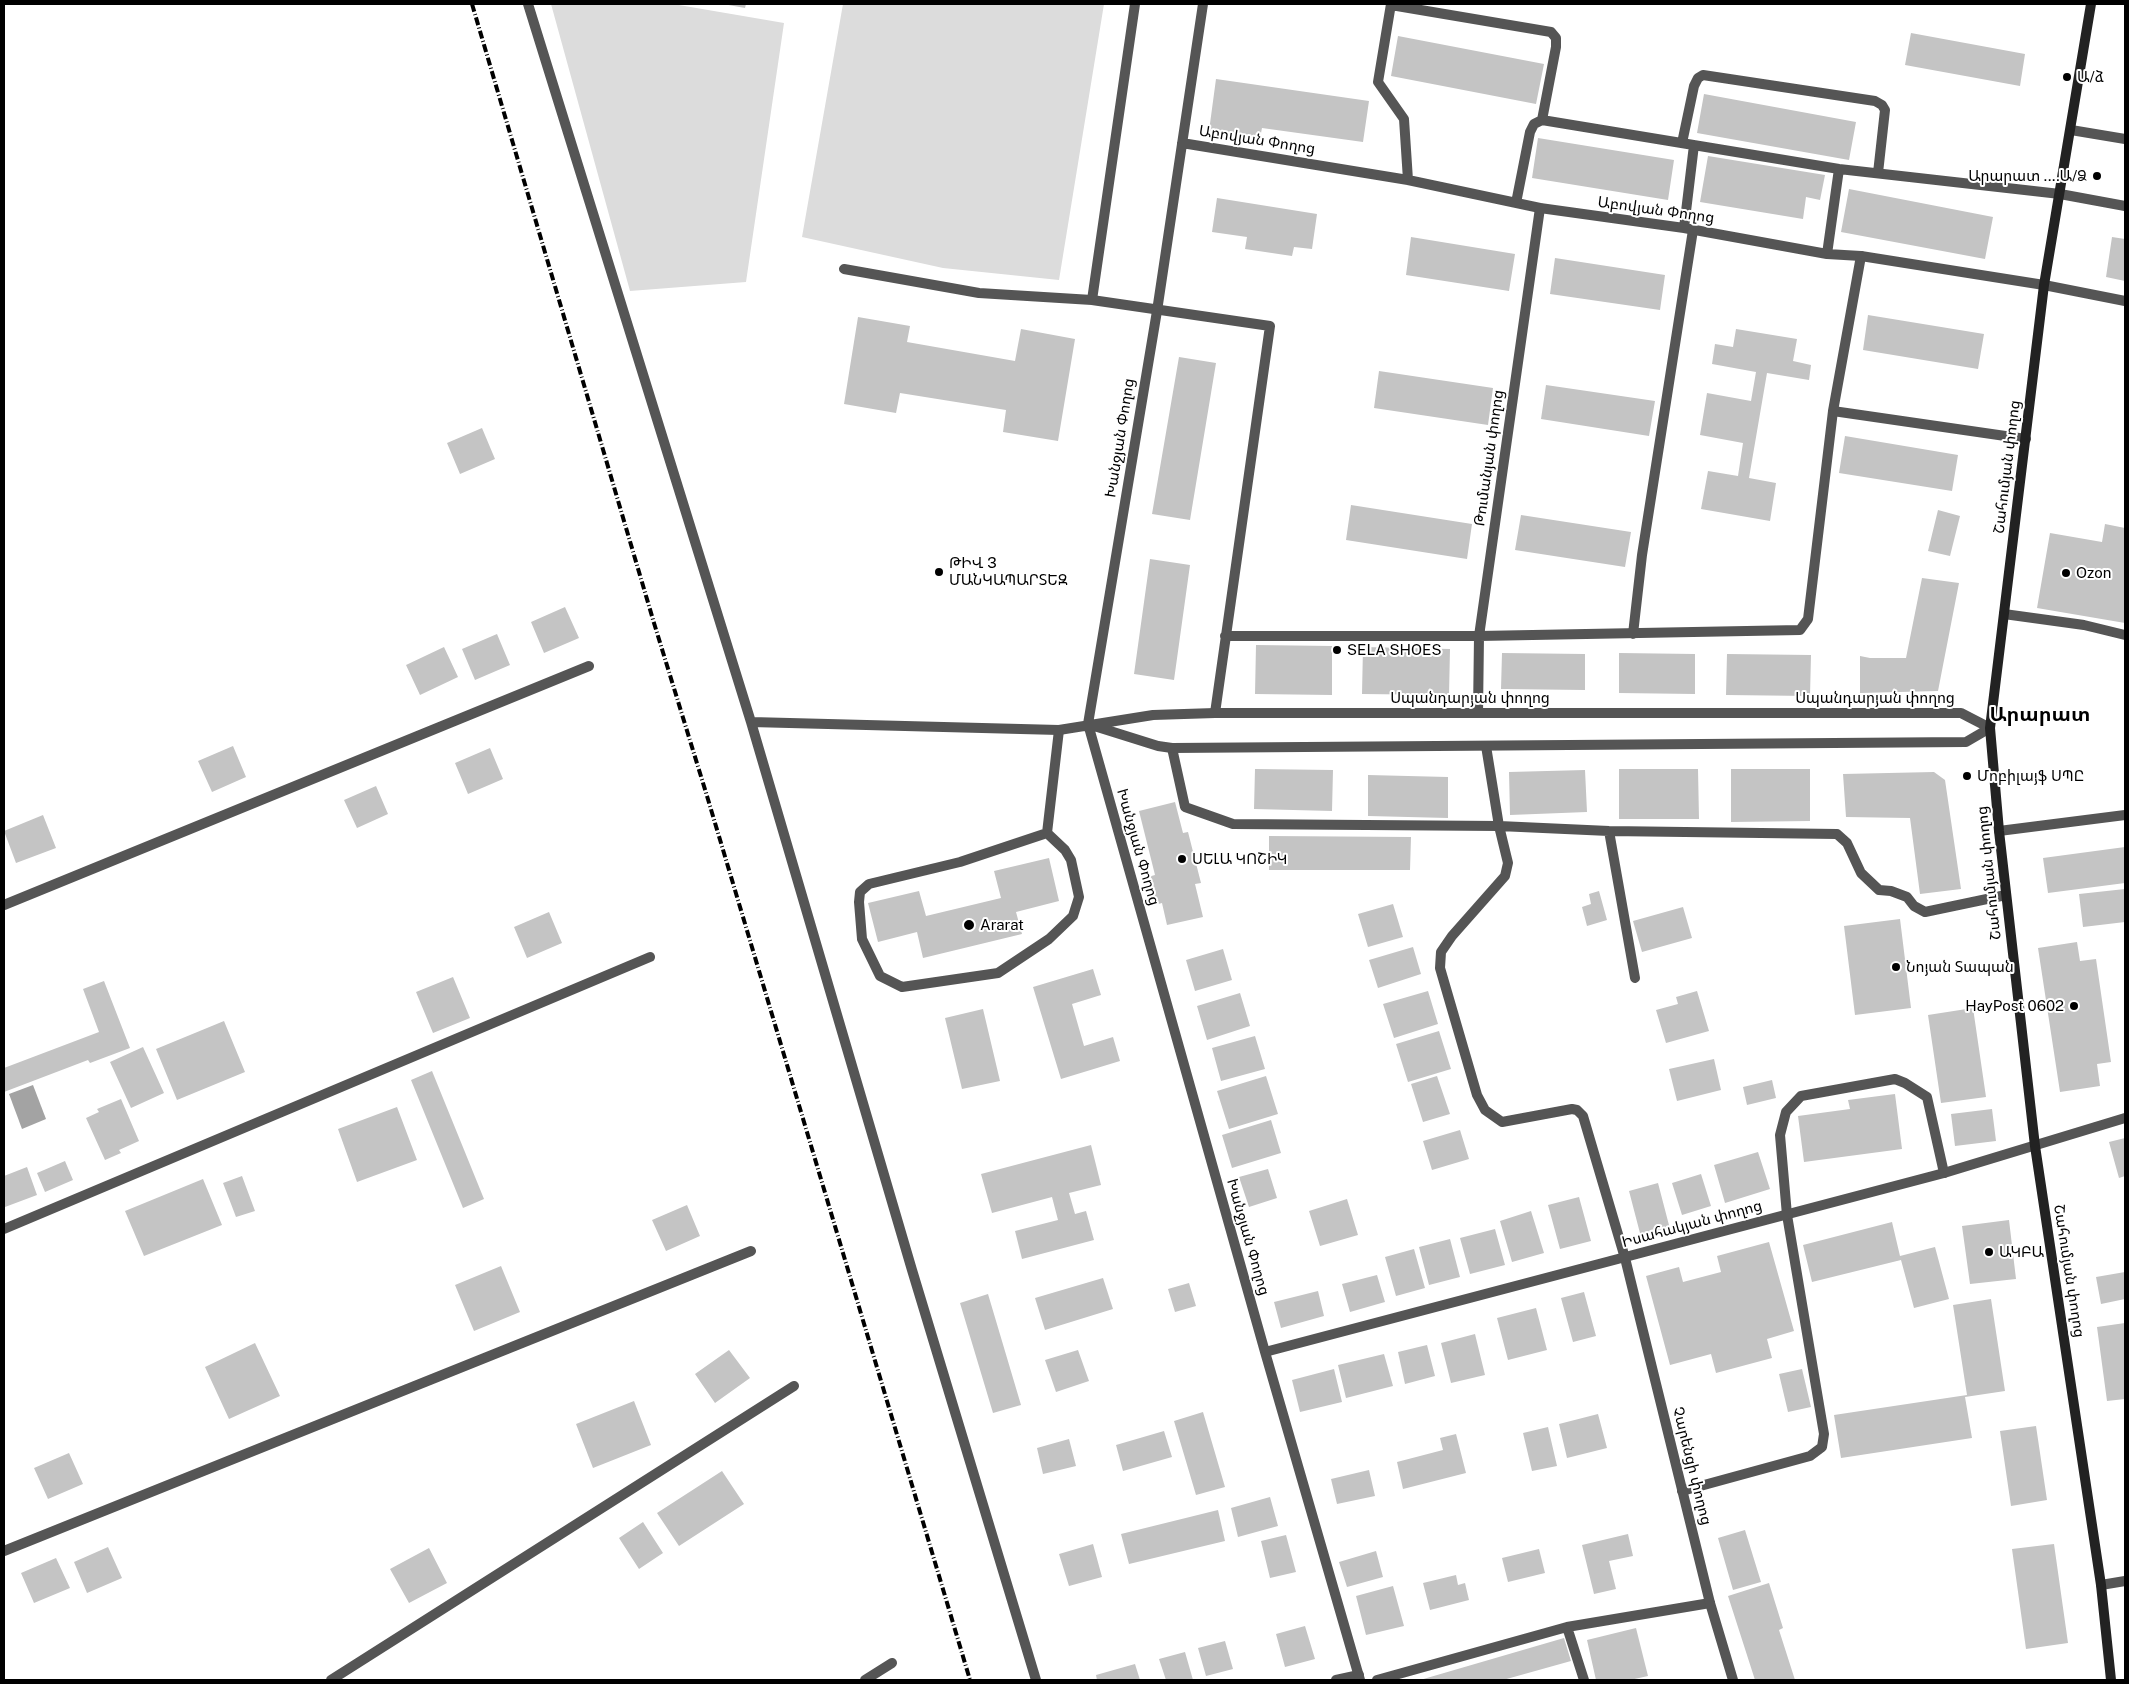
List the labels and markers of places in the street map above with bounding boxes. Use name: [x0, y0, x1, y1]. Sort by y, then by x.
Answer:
place label: Ա/ձ: [2077, 68, 2104, 86]
marker: Ա/ձ: [2061, 71, 2073, 83]
place label: Արարատ ....Ա/Ձ: [1968, 167, 2087, 185]
marker: Արարատ ....Ա/Ձ: [2091, 170, 2103, 182]
place label: ԹԻՎ 3 ՄԱՆԿԱՊԱՐՏԵԶ: [949, 554, 1068, 589]
place label: Ozon: [2076, 564, 2111, 582]
marker: ԹԻՎ 3 ՄԱՆԿԱՊԱՐՏԵԶ: [933, 566, 945, 578]
marker: Ozon: [2060, 567, 2072, 579]
place label: SELA SHOES: [1347, 641, 1441, 659]
marker: SELA SHOES: [1331, 644, 1343, 656]
place label: Մոբիլայֆ ՍՊԸ: [1977, 767, 2084, 785]
marker: Մոբիլայֆ ՍՊԸ: [1961, 770, 1973, 782]
place label: ՍԵԼԱ ԿՈՇԻԿ: [1192, 850, 1287, 868]
marker: ՍԵԼԱ ԿՈՇԻԿ: [1176, 853, 1188, 865]
place label: Ararat: [980, 916, 1024, 934]
marker: Ararat: [962, 918, 976, 932]
place label: Նոյան Տապան: [1906, 958, 2014, 976]
marker: Նոյան Տապան: [1890, 961, 1902, 973]
place label: HayPost 0602: [1965, 997, 2064, 1015]
marker: HayPost 0602: [2068, 1000, 2080, 1012]
place label: ԱԿԲԱ: [1999, 1243, 2044, 1261]
marker: ԱԿԲԱ: [1983, 1246, 1995, 1258]

